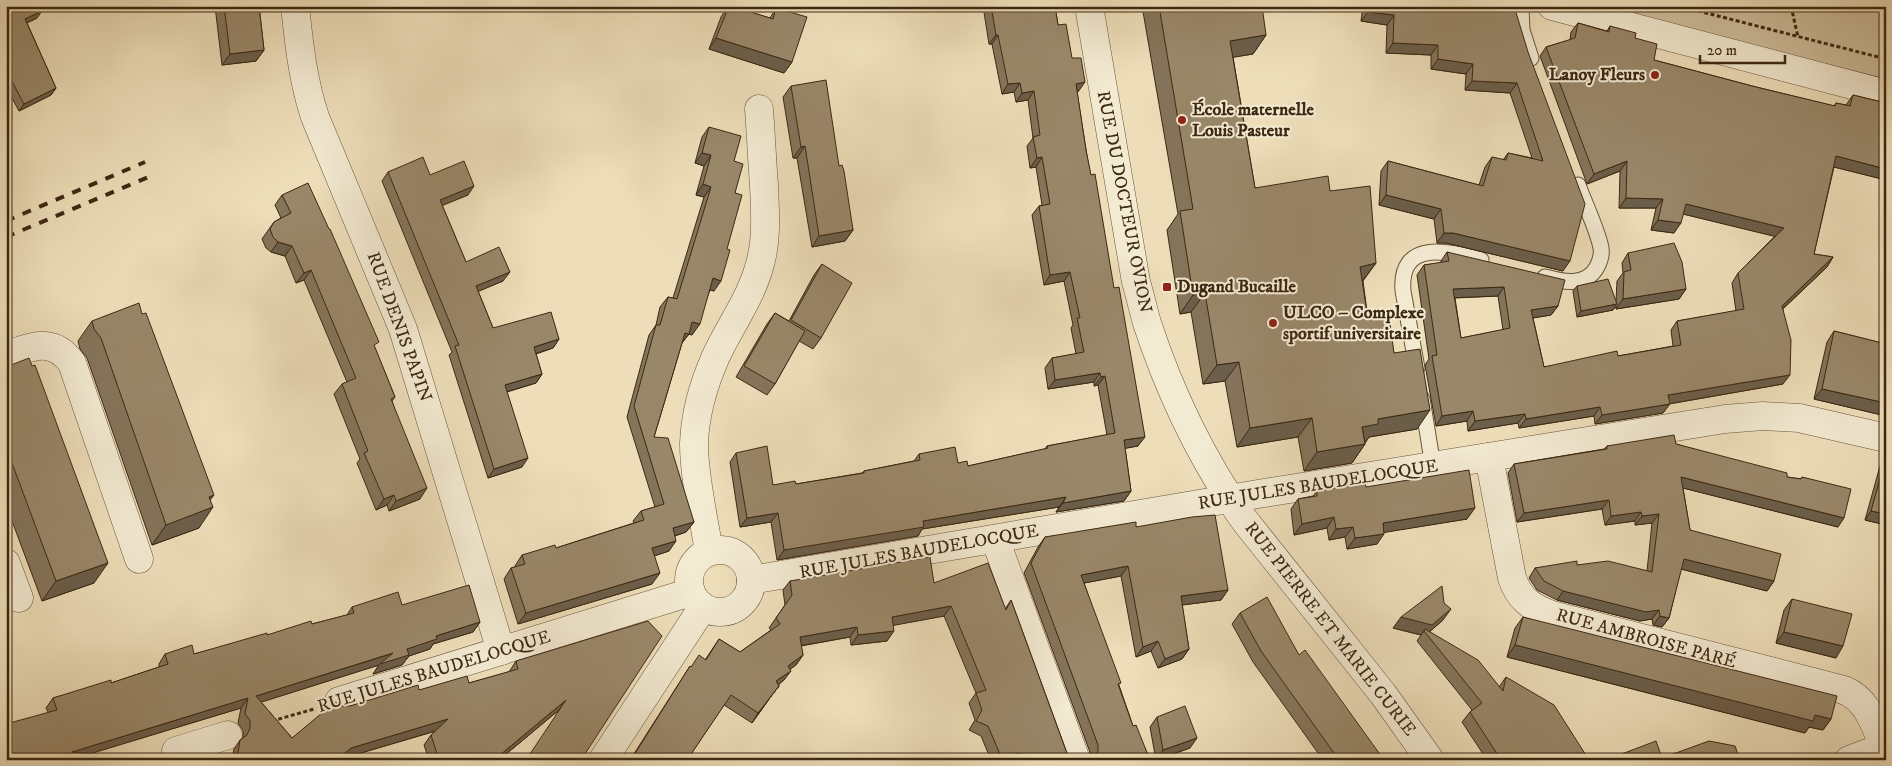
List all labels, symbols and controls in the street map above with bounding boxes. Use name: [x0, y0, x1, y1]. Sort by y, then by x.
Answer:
scale bar: [1700, 32, 1784, 64]
text: 20 m: [1707, 41, 1737, 60]
place label: Lanoy Fleurs: [1549, 64, 1645, 86]
marker: Lanoy Fleurs: [1649, 69, 1661, 81]
street label: RUE DU DOCTEUR OVION: [1092, 89, 1156, 315]
place label: École maternelle Louis Pasteur: [1192, 98, 1314, 142]
marker: École maternelle Louis Pasteur: [1176, 114, 1188, 126]
street label: RUE DENIS PAPIN: [362, 249, 436, 405]
place label: Dugand Bucaille: [1177, 276, 1297, 298]
marker: Dugand Bucaille: [1161, 281, 1173, 293]
place label: ULCO – Complexe sportif universitaire: [1283, 302, 1425, 345]
marker: ULCO – Complexe sportif universitaire: [1267, 317, 1279, 329]
street label: RUE JULES BAUDELOCQUE: [1197, 455, 1440, 515]
street label: RUE PIERRE ET MARIE CURIE: [1240, 518, 1421, 741]
street label: RUE JULES BAUDELOCQUE: [798, 520, 1041, 584]
street label: RUE AMBROISE PARÉ: [1554, 604, 1739, 674]
street label: RUE JULES BAUDELOCQUE: [315, 626, 553, 718]

